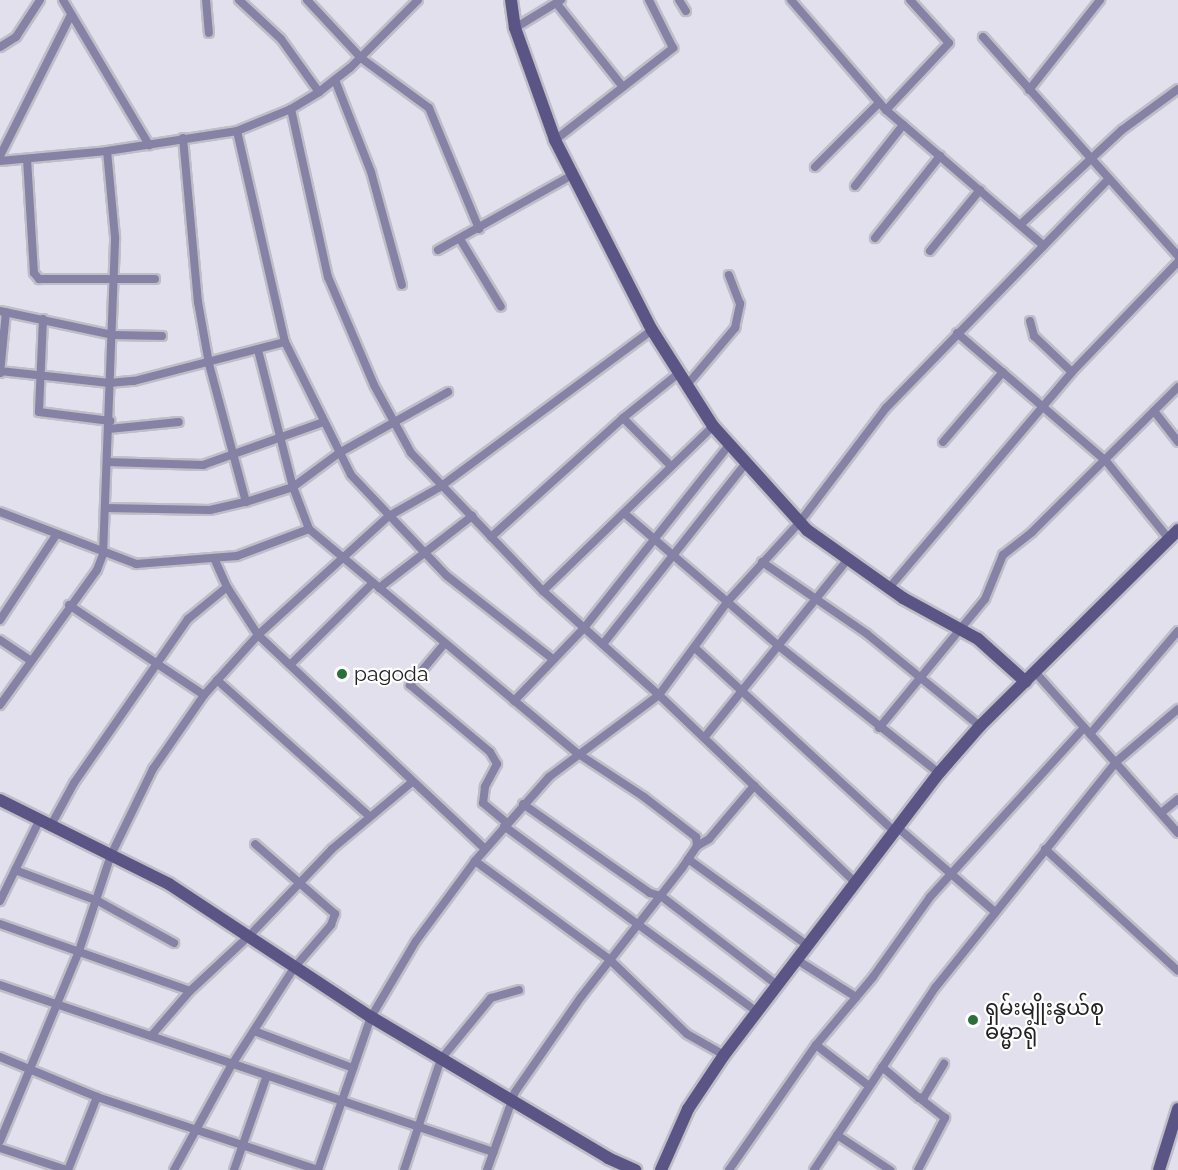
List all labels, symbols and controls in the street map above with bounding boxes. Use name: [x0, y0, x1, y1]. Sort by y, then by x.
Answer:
place label: pagoda: [354, 661, 428, 687]
marker: pagoda: [335, 667, 349, 681]
place label: ရှမ်းမျိုးနွယ်စု ဓမ္မာရုံ: [985, 995, 1104, 1045]
marker: ရှမ်းမျိုးနွယ်စု ဓမ္မာရုံ: [966, 1013, 980, 1027]

